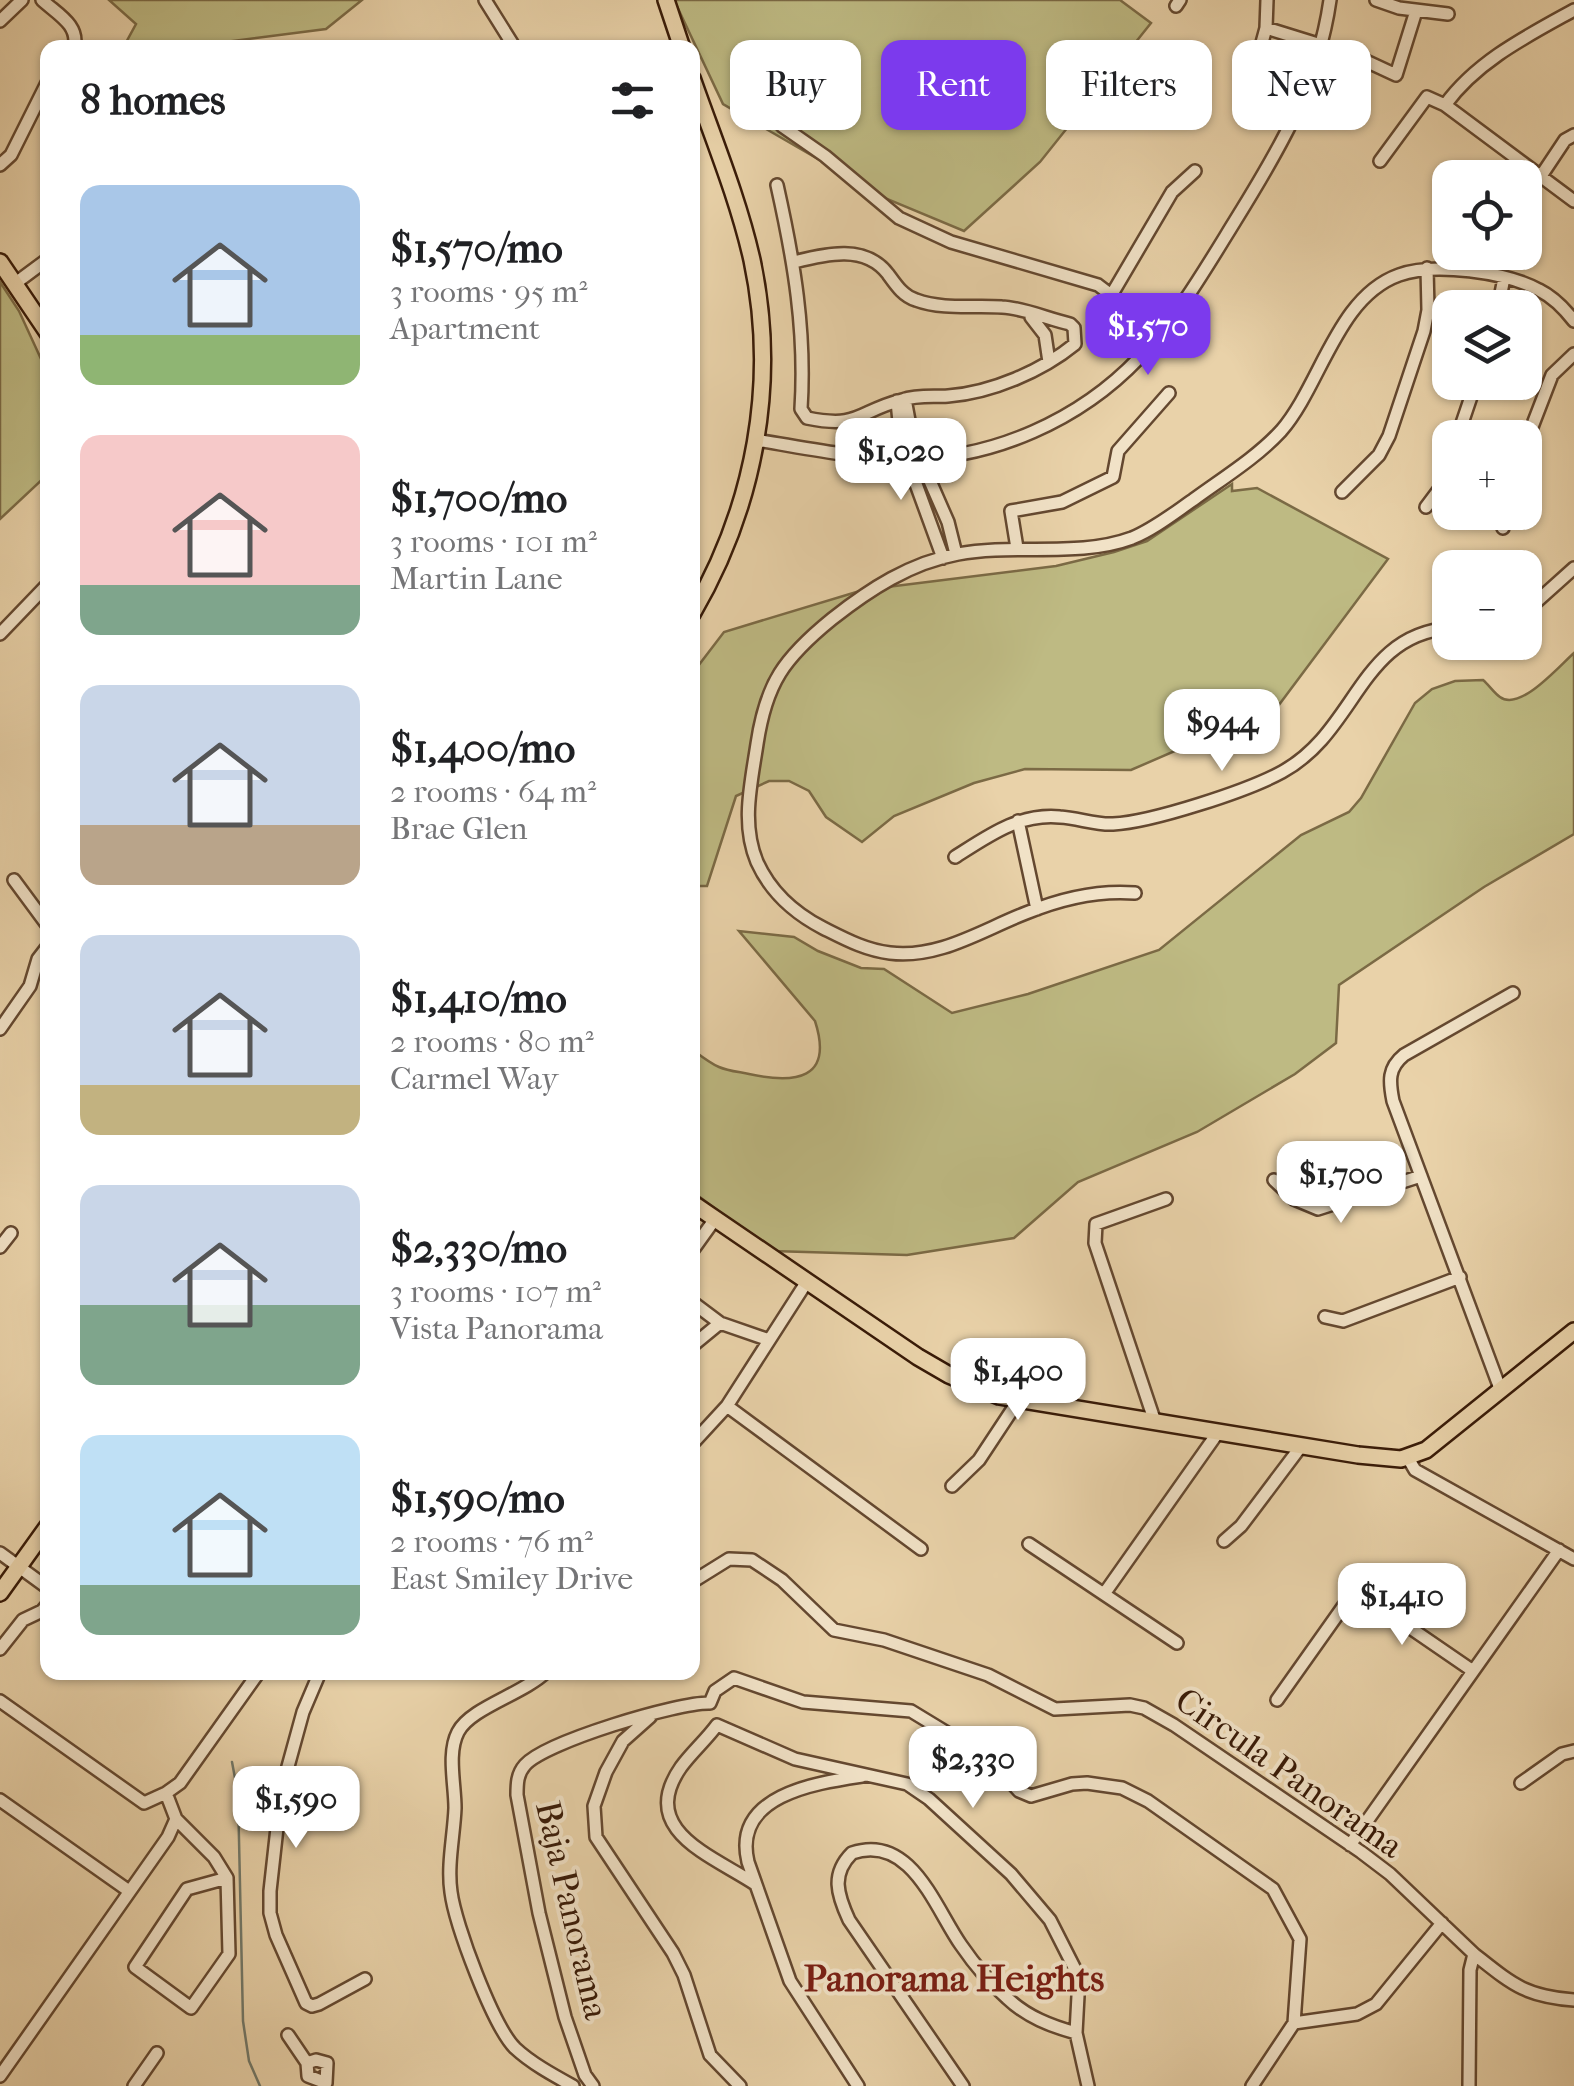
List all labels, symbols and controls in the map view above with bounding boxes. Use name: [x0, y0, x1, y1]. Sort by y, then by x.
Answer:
chip: Buy: [730, 40, 861, 130]
chip: Rent: [881, 40, 1026, 130]
chip: Filters: [1046, 40, 1212, 130]
chip: New: [1232, 40, 1371, 130]
icon: filters: [605, 73, 660, 128]
text: 8 homes: [80, 76, 226, 125]
map controls: [1432, 160, 1542, 660]
button: locate: [1432, 160, 1542, 270]
text: $1,570/mo: [390, 224, 563, 273]
icon: home: [160, 225, 280, 345]
text: 3 rooms · 95 m²: [390, 273, 587, 310]
button: layers: [1432, 290, 1542, 400]
pin: $1,570: [1067, 293, 1229, 378]
text: $1,570: [1107, 307, 1189, 344]
text: Apartment: [390, 310, 540, 347]
pin: $1,020: [820, 418, 982, 503]
button: +: [1432, 420, 1542, 530]
text: $1,020: [857, 432, 945, 469]
text: $1,700/mo: [390, 474, 567, 523]
icon: home: [160, 475, 280, 595]
text: 3 rooms · 101 m²: [390, 523, 597, 560]
button: −: [1432, 550, 1542, 660]
text: Martin Lane: [390, 560, 563, 597]
pin: $944: [1163, 689, 1281, 774]
text: $944: [1186, 703, 1258, 740]
text: $1,400/mo: [390, 724, 575, 773]
icon: home: [160, 725, 280, 845]
text: 2 rooms · 64 m²: [390, 773, 596, 810]
text: Brae Glen: [390, 810, 528, 847]
text: $1,410/mo: [390, 974, 567, 1023]
icon: home: [160, 975, 280, 1095]
text: 2 rooms · 80 m²: [390, 1023, 594, 1060]
text: Carmel Way: [390, 1060, 558, 1097]
pin: $1,700: [1260, 1141, 1422, 1226]
text: $1,700: [1299, 1155, 1383, 1192]
text: $2,330/mo: [390, 1224, 567, 1273]
icon: home: [160, 1225, 280, 1345]
text: 3 rooms · 107 m²: [390, 1273, 601, 1310]
text: Vista Panorama: [390, 1310, 603, 1347]
pin: $1,400: [937, 1338, 1099, 1423]
text: $1,400: [973, 1352, 1063, 1389]
text: $1,590/mo: [390, 1474, 565, 1523]
icon: home: [160, 1475, 280, 1595]
text: 2 rooms · 76 m²: [390, 1523, 593, 1560]
text: East Smiley Drive: [390, 1560, 633, 1597]
pin: $1,410: [1321, 1563, 1483, 1648]
text: $1,410: [1360, 1577, 1444, 1614]
street label: Circula Panorama: [1167, 1679, 1411, 1867]
pin: $2,330: [892, 1726, 1054, 1811]
text: $2,330: [931, 1740, 1015, 1777]
pin: $1,590: [215, 1766, 377, 1851]
text: $1,590: [255, 1780, 337, 1817]
street label: Baja Panorama: [527, 1797, 617, 2024]
district label: Panorama Heights: [804, 1956, 1104, 2001]

